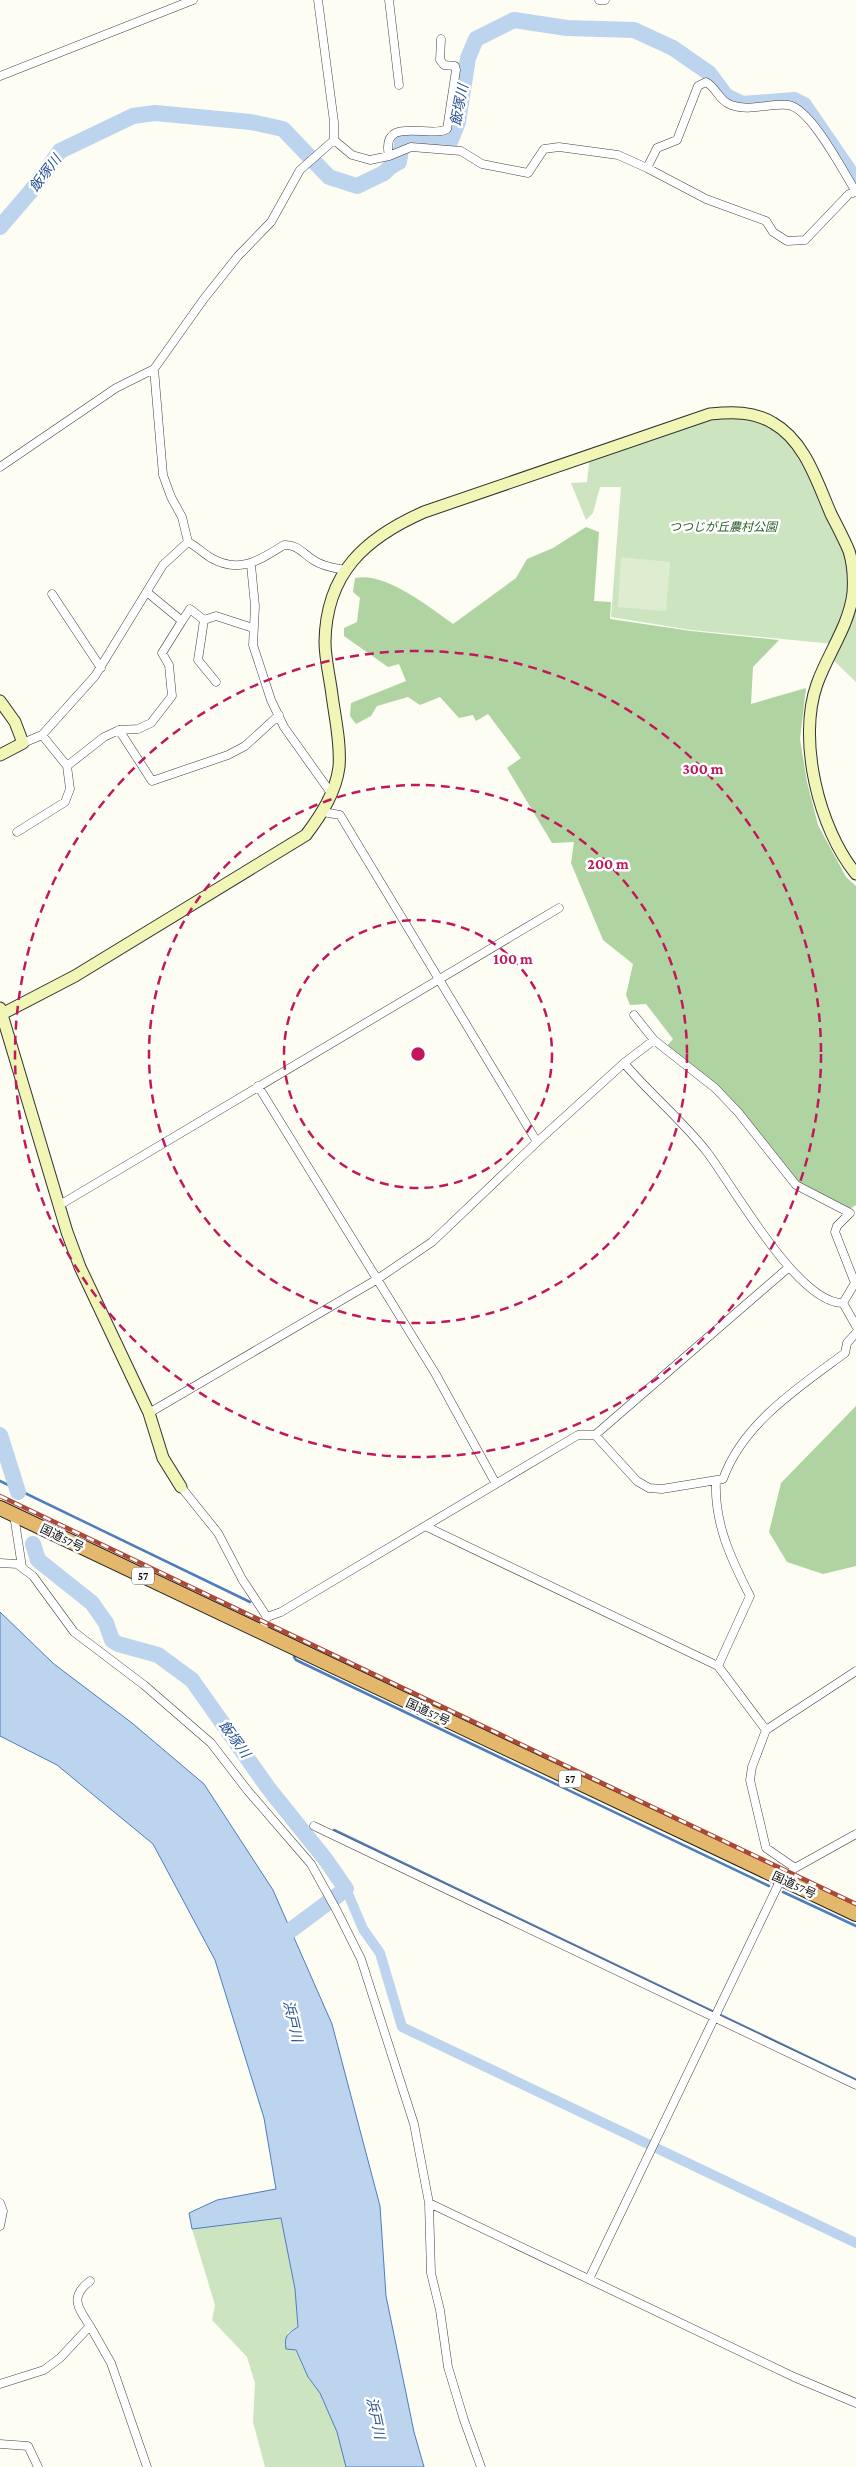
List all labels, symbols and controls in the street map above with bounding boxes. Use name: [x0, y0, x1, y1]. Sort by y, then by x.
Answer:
water label: 飯塚川: [447, 81, 471, 127]
water label: 飯塚川: [26, 150, 65, 195]
park label: つつじが丘農村公園: [669, 520, 779, 534]
text: 300 m: [682, 761, 724, 777]
text: 200 m: [587, 856, 629, 872]
text: 100 m: [493, 951, 533, 967]
centre of rings: [409, 1045, 427, 1063]
street label: 国道57号: [38, 1521, 86, 1555]
road number: 57: [132, 1568, 154, 1584]
street label: 国道57号: [404, 1696, 452, 1728]
water label: 飯塚川: [216, 1717, 255, 1762]
road number: 57: [559, 1770, 581, 1788]
street label: 国道57号: [770, 1869, 818, 1901]
water label: 浜戸川: [280, 1999, 306, 2045]
water label: 浜戸川: [364, 2396, 389, 2442]

